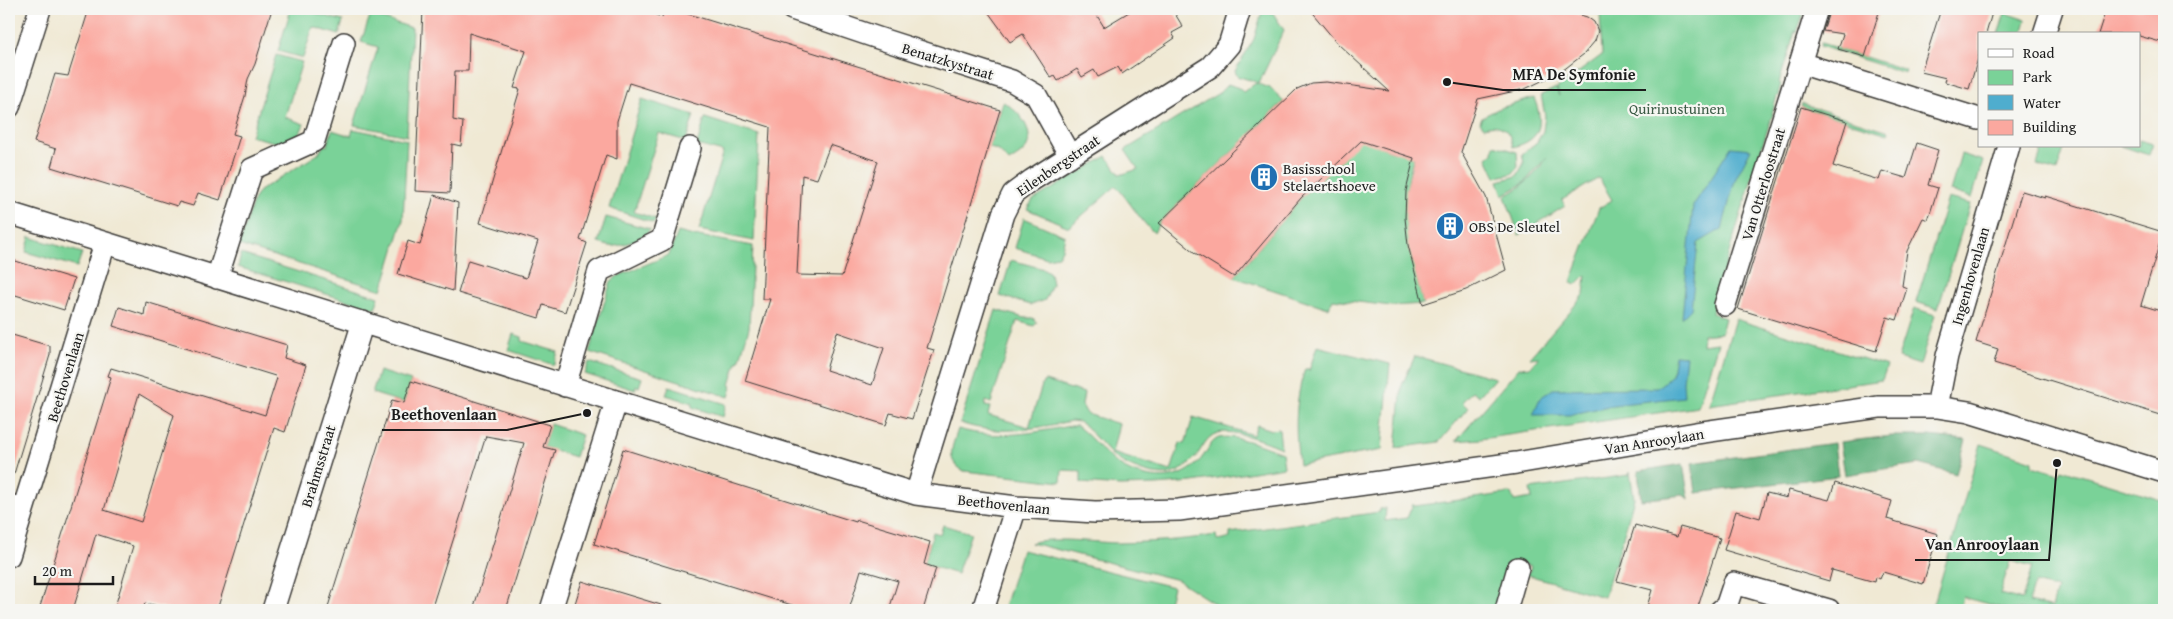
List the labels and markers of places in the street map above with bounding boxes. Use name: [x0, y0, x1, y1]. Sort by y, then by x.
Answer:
callout: MFA De Symfonie: [1503, 59, 1646, 90]
place label: Basisschool Stelaertshoeve: [1283, 158, 1376, 196]
building icon: Basisschool Stelaertshoeve: [1249, 162, 1279, 192]
building icon: OBS De Sleutel: [1435, 211, 1465, 241]
place label: OBS De Sleutel: [1469, 216, 1560, 237]
callout: Beethovenlaan: [382, 399, 507, 430]
callout: Van Anrooylaan: [1915, 529, 2049, 560]

